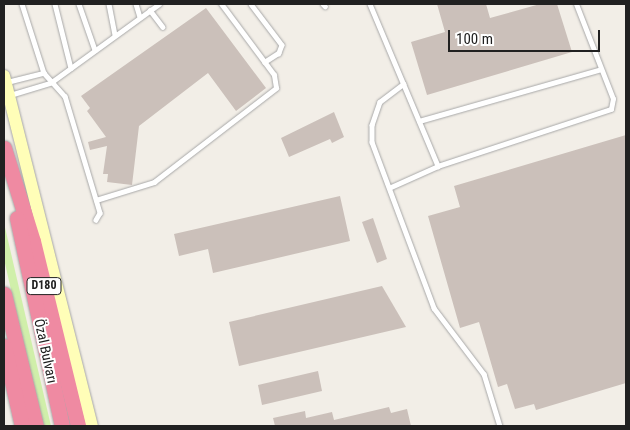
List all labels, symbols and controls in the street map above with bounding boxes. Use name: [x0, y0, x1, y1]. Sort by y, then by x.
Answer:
scale bar: [450, 20, 602, 52]
text: 100 m: [456, 30, 493, 48]
road number: D180: [27, 276, 62, 296]
street label: Özal Bulvarı: [31, 317, 61, 385]

